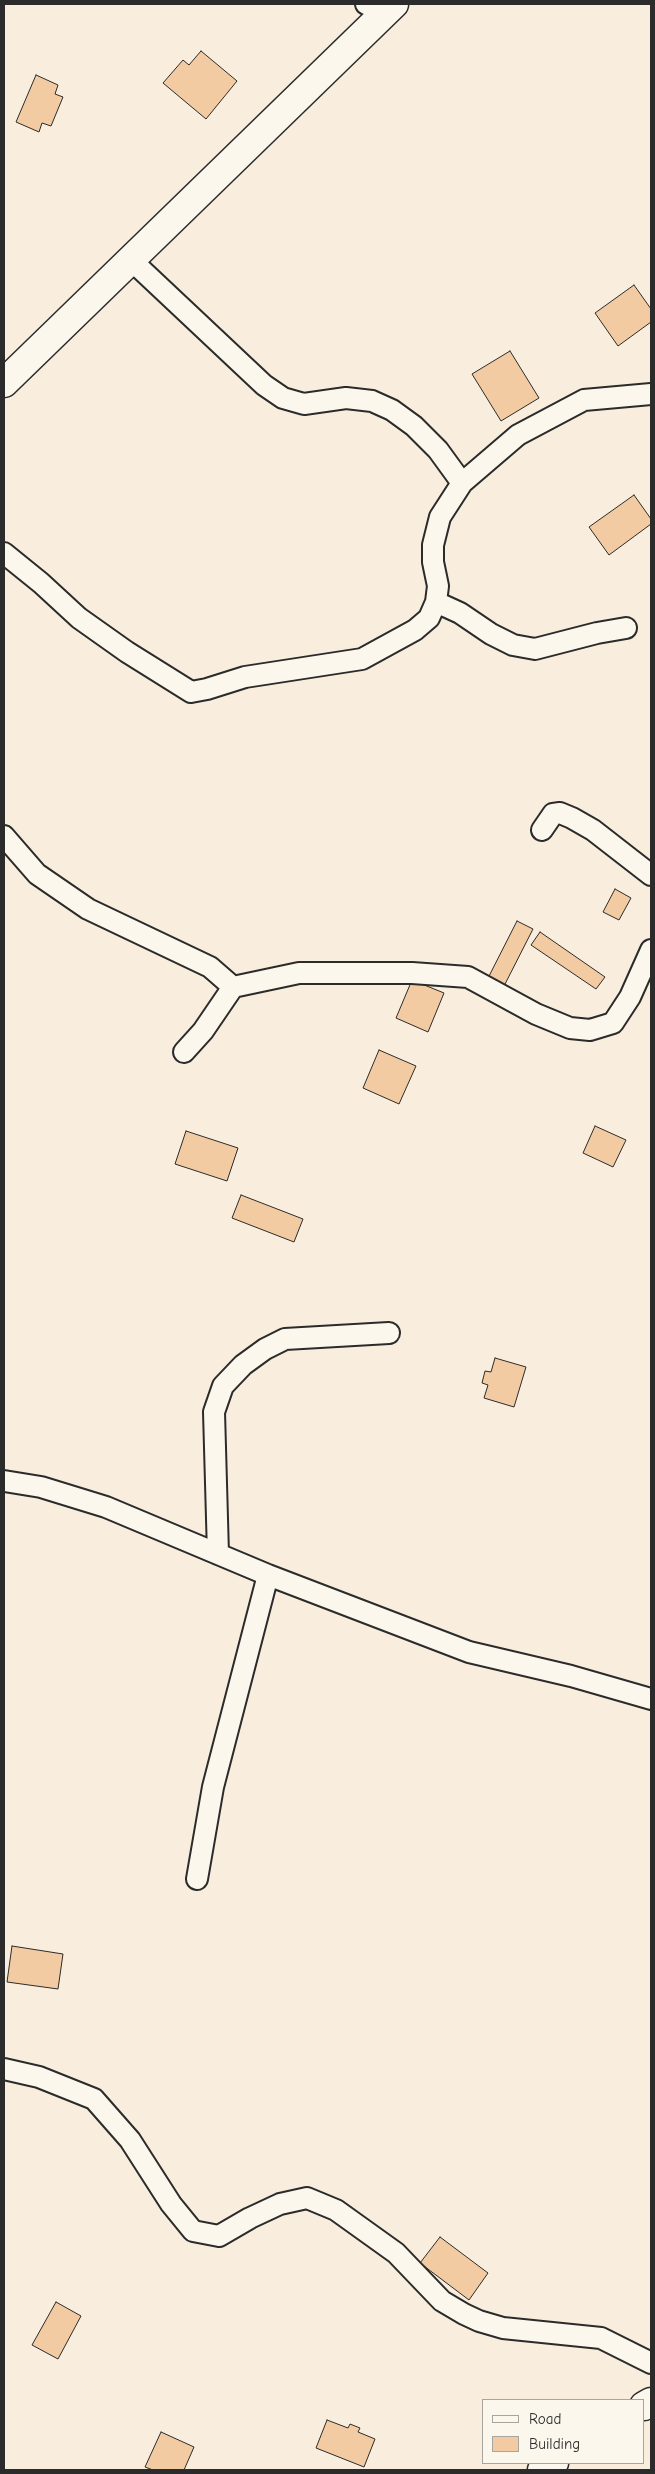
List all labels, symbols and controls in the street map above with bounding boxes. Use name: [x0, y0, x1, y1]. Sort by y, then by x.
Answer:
legend: [482, 2399, 645, 2464]
text: Road: [529, 2410, 561, 2428]
text: Building: [529, 2435, 580, 2453]

